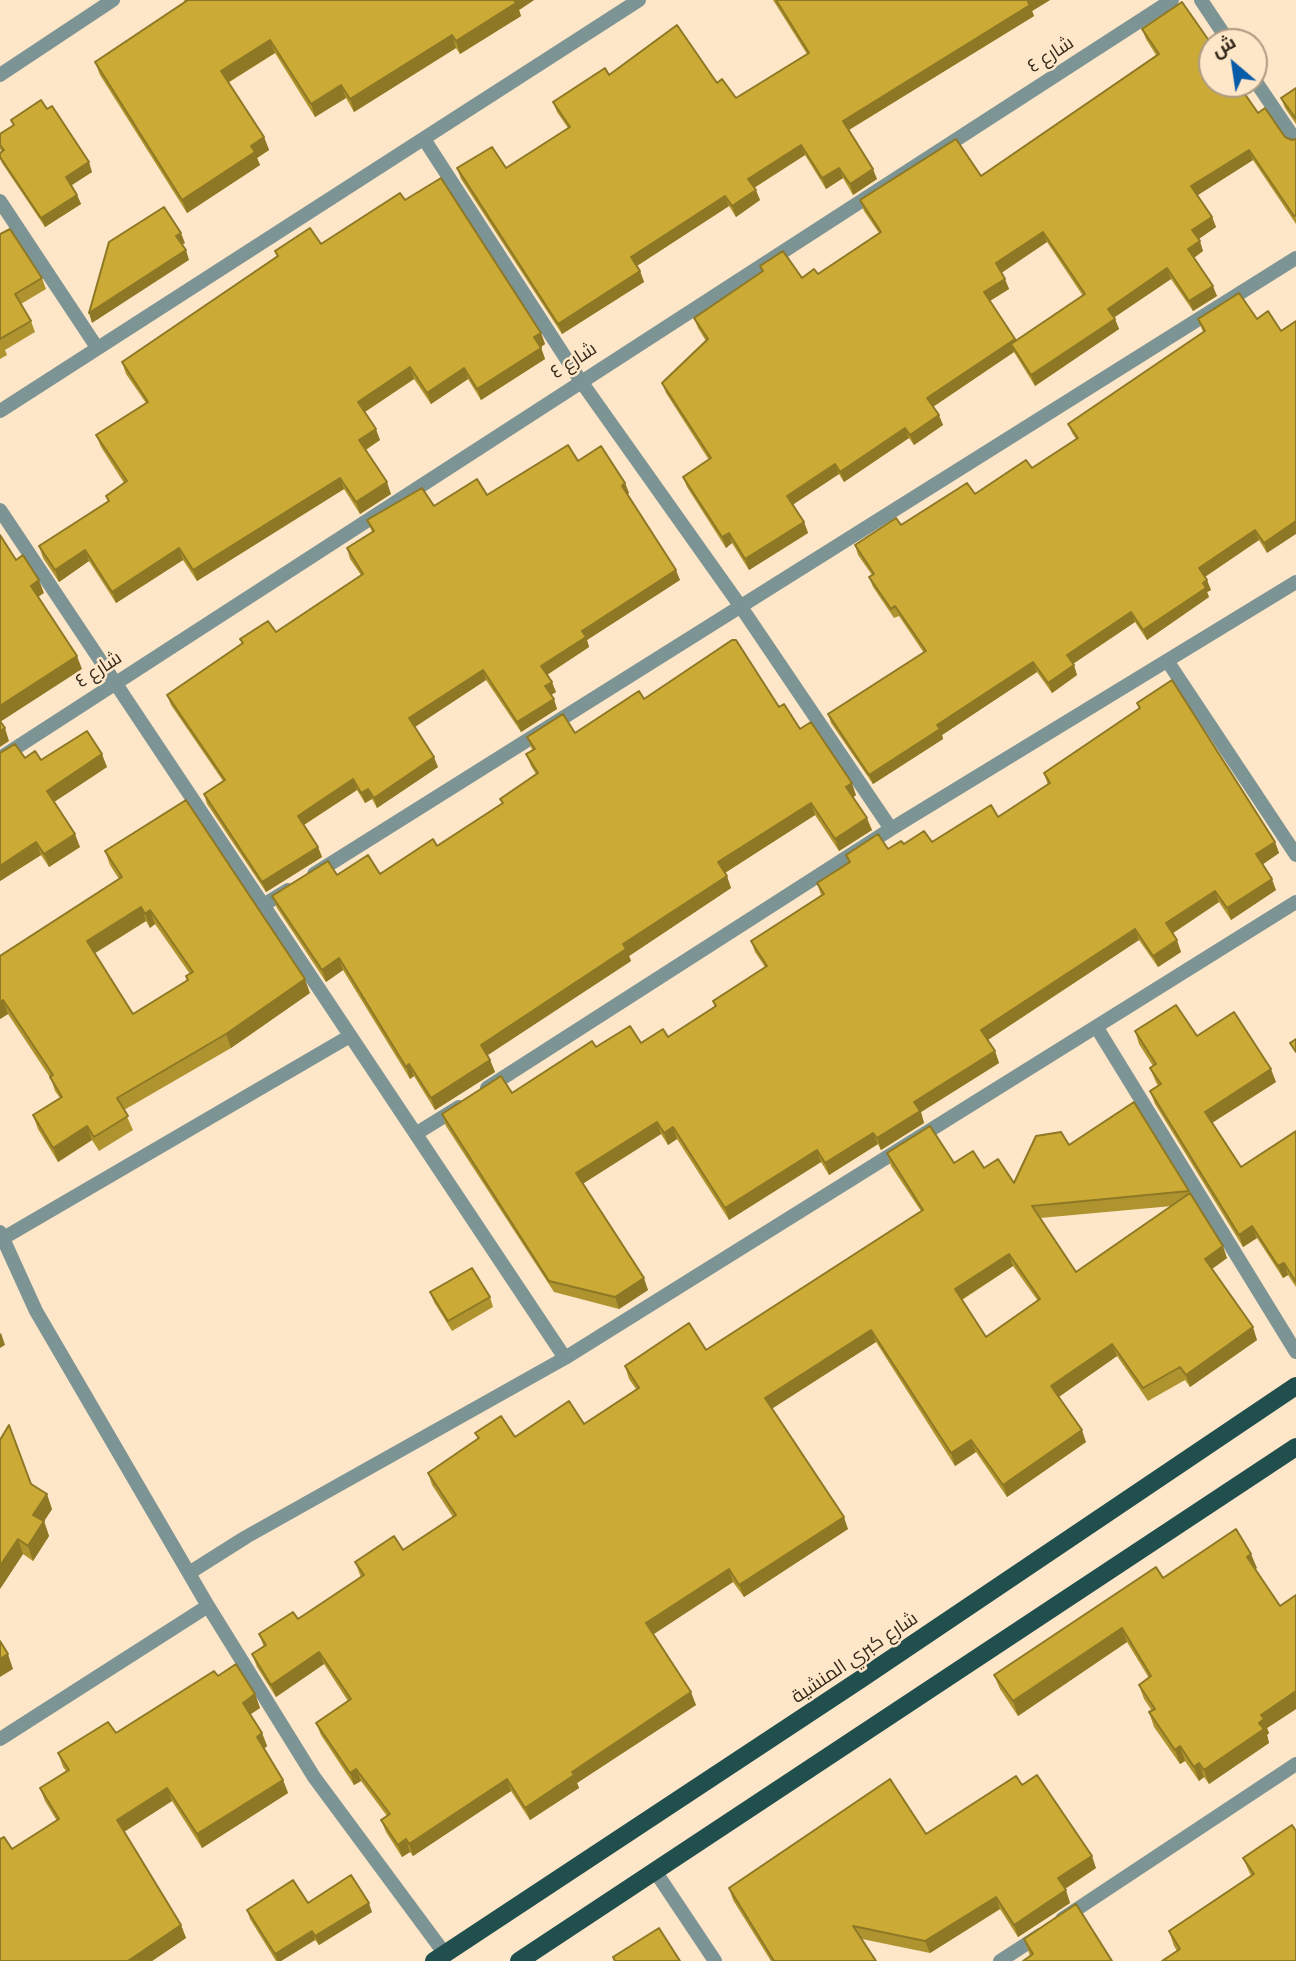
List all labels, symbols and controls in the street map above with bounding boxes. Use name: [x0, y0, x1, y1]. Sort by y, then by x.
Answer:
north arrow: [1198, 28, 1268, 98]
text: ش: [1207, 30, 1240, 62]
street label: شارع ٤: [1024, 32, 1078, 78]
street label: شارع ٤: [547, 338, 601, 384]
street label: شارع ٤: [72, 647, 126, 693]
street label: شارع كبري المنشية: [787, 1607, 923, 1709]

